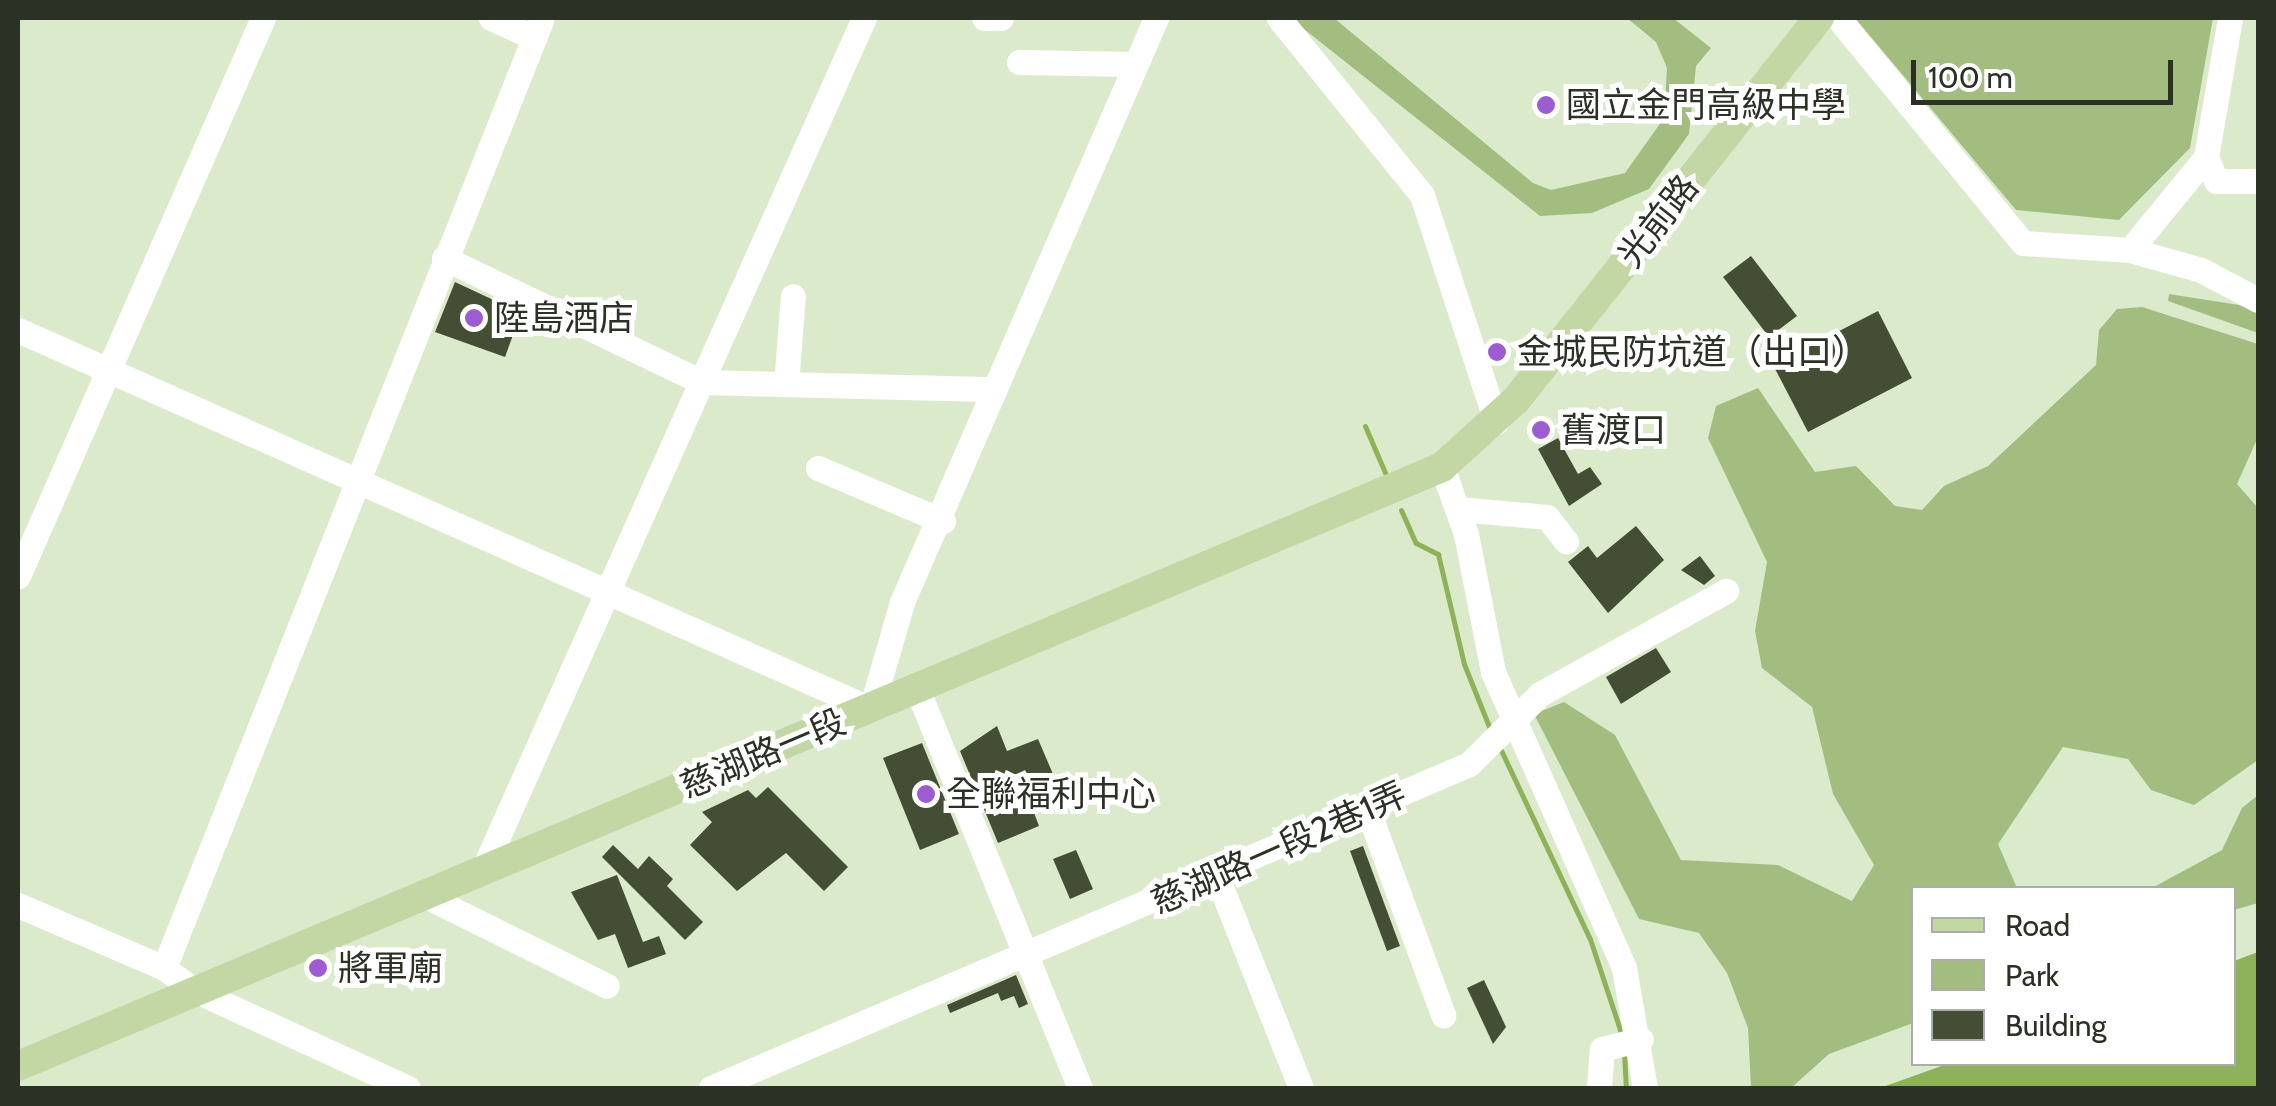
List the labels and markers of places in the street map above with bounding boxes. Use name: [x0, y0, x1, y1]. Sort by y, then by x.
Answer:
place label: 國立金門高級中學: [1566, 84, 1846, 126]
marker: 國立金門高級中學: [1535, 94, 1557, 116]
place label: 陸島酒店: [494, 297, 634, 339]
marker: 陸島酒店: [463, 307, 485, 329]
place label: 金城民防坑道（出口）: [1517, 331, 1867, 373]
marker: 金城民防坑道（出口）: [1486, 341, 1508, 363]
place label: 舊渡口: [1561, 409, 1666, 451]
marker: 舊渡口: [1530, 419, 1552, 441]
place label: 全聯福利中心: [946, 773, 1156, 815]
marker: 全聯福利中心: [915, 783, 937, 805]
place label: 將軍廟: [338, 947, 443, 989]
marker: 將軍廟: [307, 957, 329, 979]

